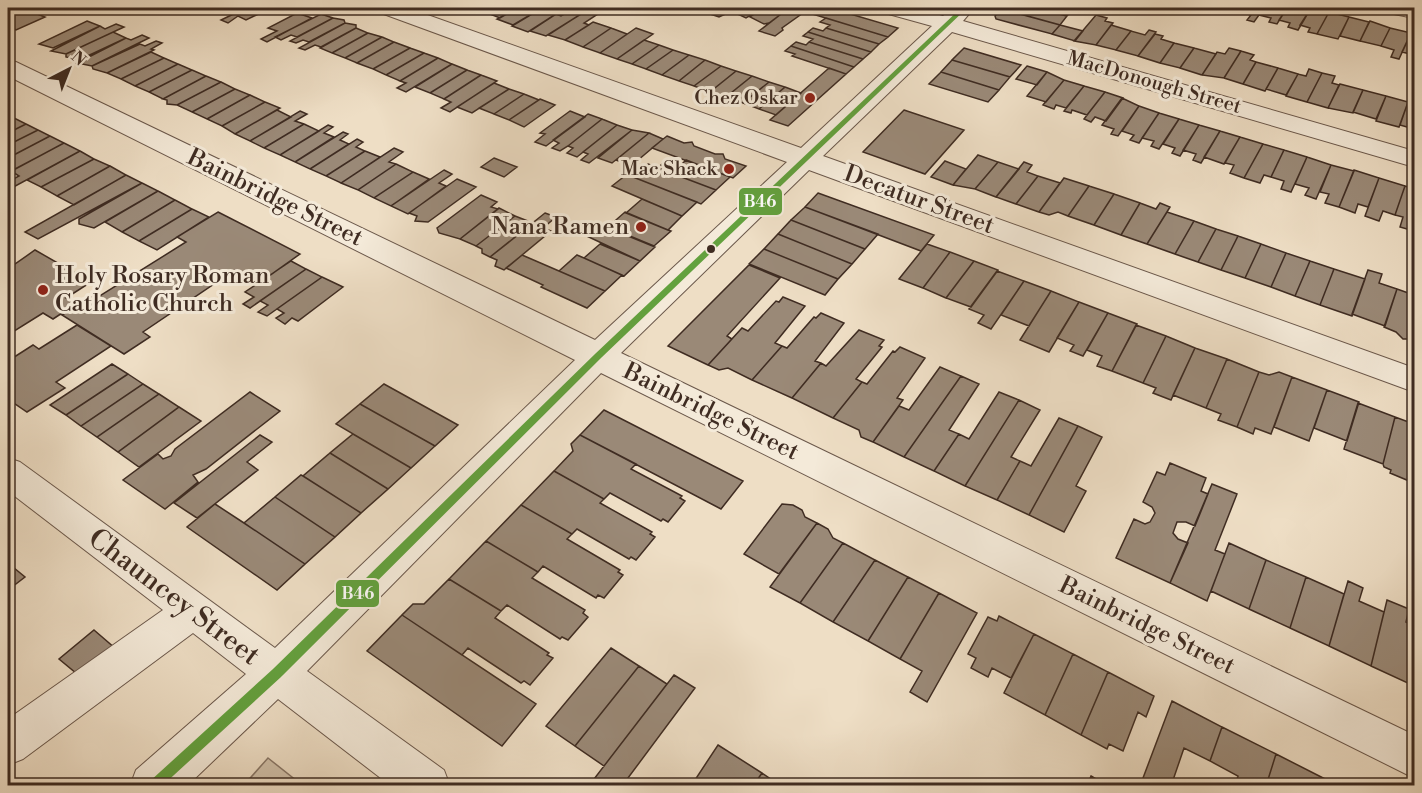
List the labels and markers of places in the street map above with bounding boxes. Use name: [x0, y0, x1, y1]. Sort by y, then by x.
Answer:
place label: Chez Oskar: [694, 86, 798, 111]
marker: Chez Oskar: [803, 91, 817, 105]
place label: Mac Shack: [621, 157, 719, 182]
marker: Mac Shack: [722, 162, 736, 176]
place label: Nana Ramen: [491, 212, 629, 242]
marker: Nana Ramen: [634, 220, 648, 234]
unlabelled marker: [705, 243, 717, 255]
place label: Holy Rosary Roman Catholic Church: [55, 261, 269, 319]
marker: Holy Rosary Roman Catholic Church: [36, 283, 50, 297]

